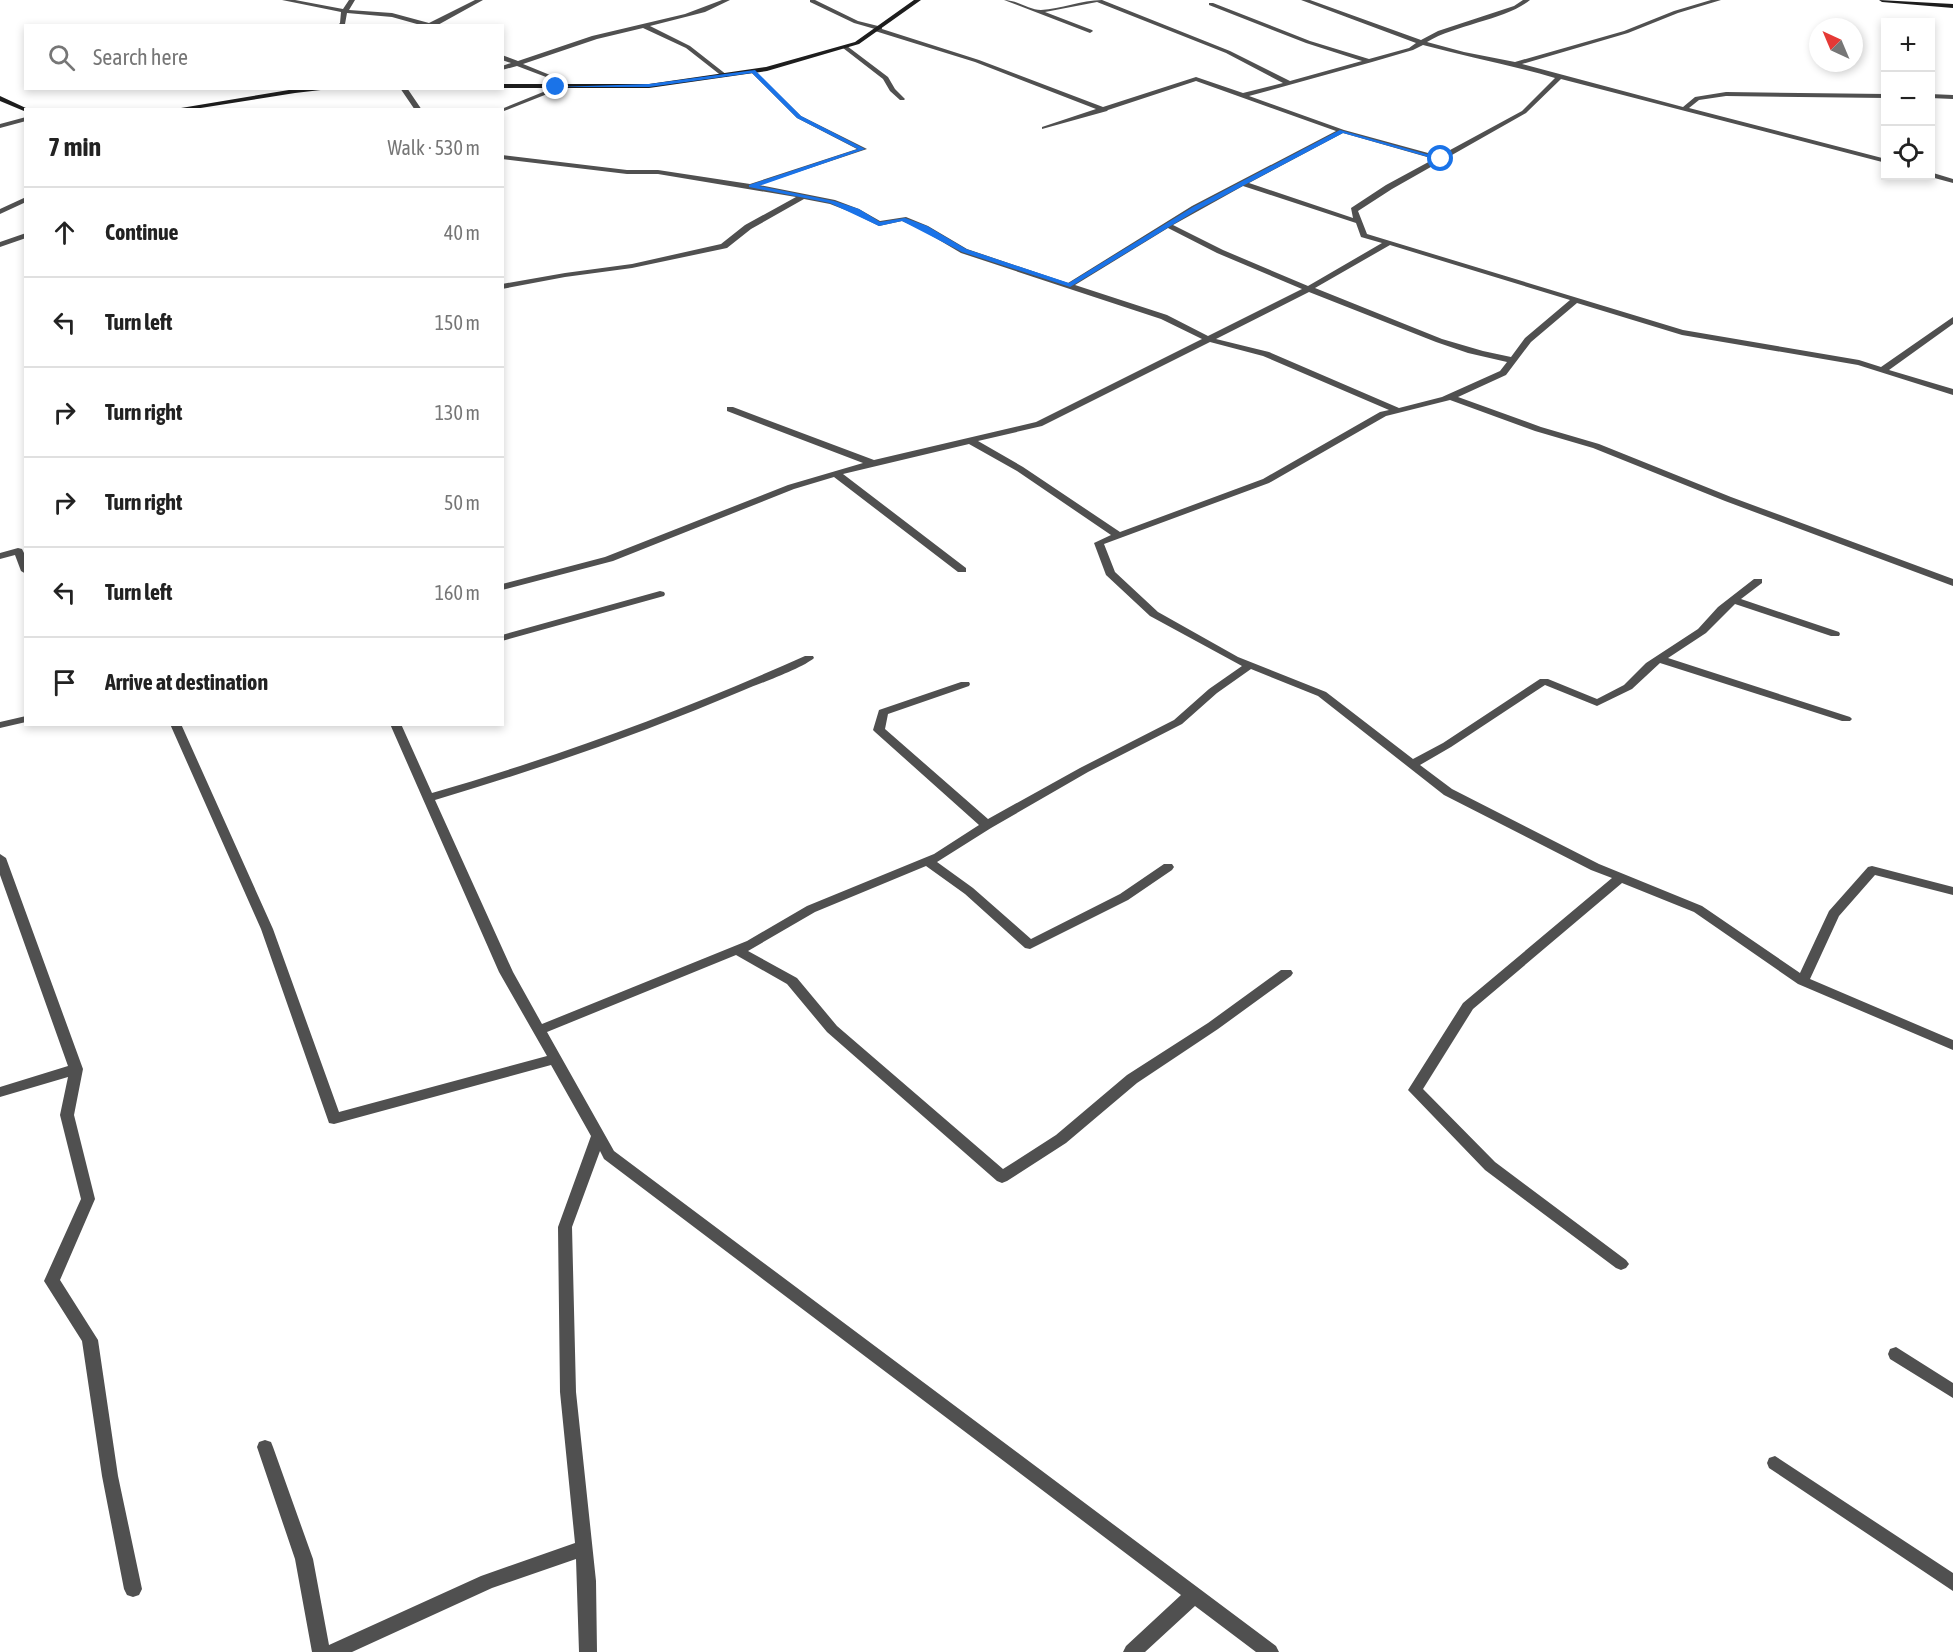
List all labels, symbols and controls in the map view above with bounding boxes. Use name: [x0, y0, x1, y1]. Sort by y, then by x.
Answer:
north arrow: [1809, 18, 1863, 72]
map controls: [1881, 18, 1935, 180]
button: +: [1881, 18, 1935, 72]
search box: [24, 24, 504, 90]
icon: search: [45, 41, 78, 74]
text: Search here: [93, 44, 188, 70]
button: −: [1881, 72, 1935, 126]
route end: [542, 73, 568, 99]
button: locate: [1881, 126, 1935, 180]
text: 7 min: [48, 132, 101, 162]
text: Walk · 530 m: [388, 136, 480, 159]
route start: [1427, 145, 1453, 171]
icon: ahead: [48, 216, 81, 249]
text: Continue: [105, 219, 179, 245]
text: 40 m: [444, 221, 480, 244]
icon: left: [48, 306, 81, 339]
text: Turn left: [105, 309, 172, 335]
text: 150 m: [435, 311, 480, 334]
icon: right: [48, 396, 81, 429]
text: Turn right: [105, 399, 182, 425]
text: 130 m: [435, 401, 480, 424]
icon: right: [48, 486, 81, 519]
text: Turn right: [105, 489, 182, 515]
text: 50 m: [444, 491, 480, 514]
icon: left: [48, 576, 81, 609]
text: Turn left: [105, 579, 172, 605]
text: 160 m: [435, 581, 480, 604]
icon: arrive: [48, 666, 81, 699]
text: Arrive at destination: [105, 669, 268, 695]

